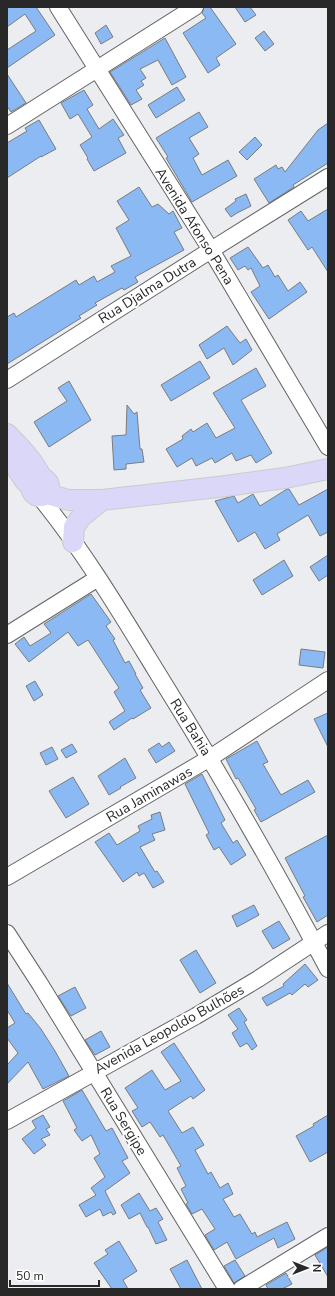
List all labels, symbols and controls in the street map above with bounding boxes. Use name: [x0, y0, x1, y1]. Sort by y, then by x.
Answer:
street label: Avenida Afonso Pena: [151, 164, 238, 288]
street label: Rua Djalma Dutra: [95, 253, 200, 328]
street label: Rua Bahia: [166, 695, 216, 759]
street label: Rua Jaminawas: [103, 762, 196, 827]
street label: Avenida Leopoldo Bulhões: [91, 980, 248, 1079]
street label: Rua Sergipe: [96, 1084, 151, 1159]
north arrow: [287, 1248, 327, 1288]
scale bar: [10, 1262, 99, 1288]
text: N: [309, 1264, 324, 1272]
text: 50 m: [16, 1268, 44, 1284]

